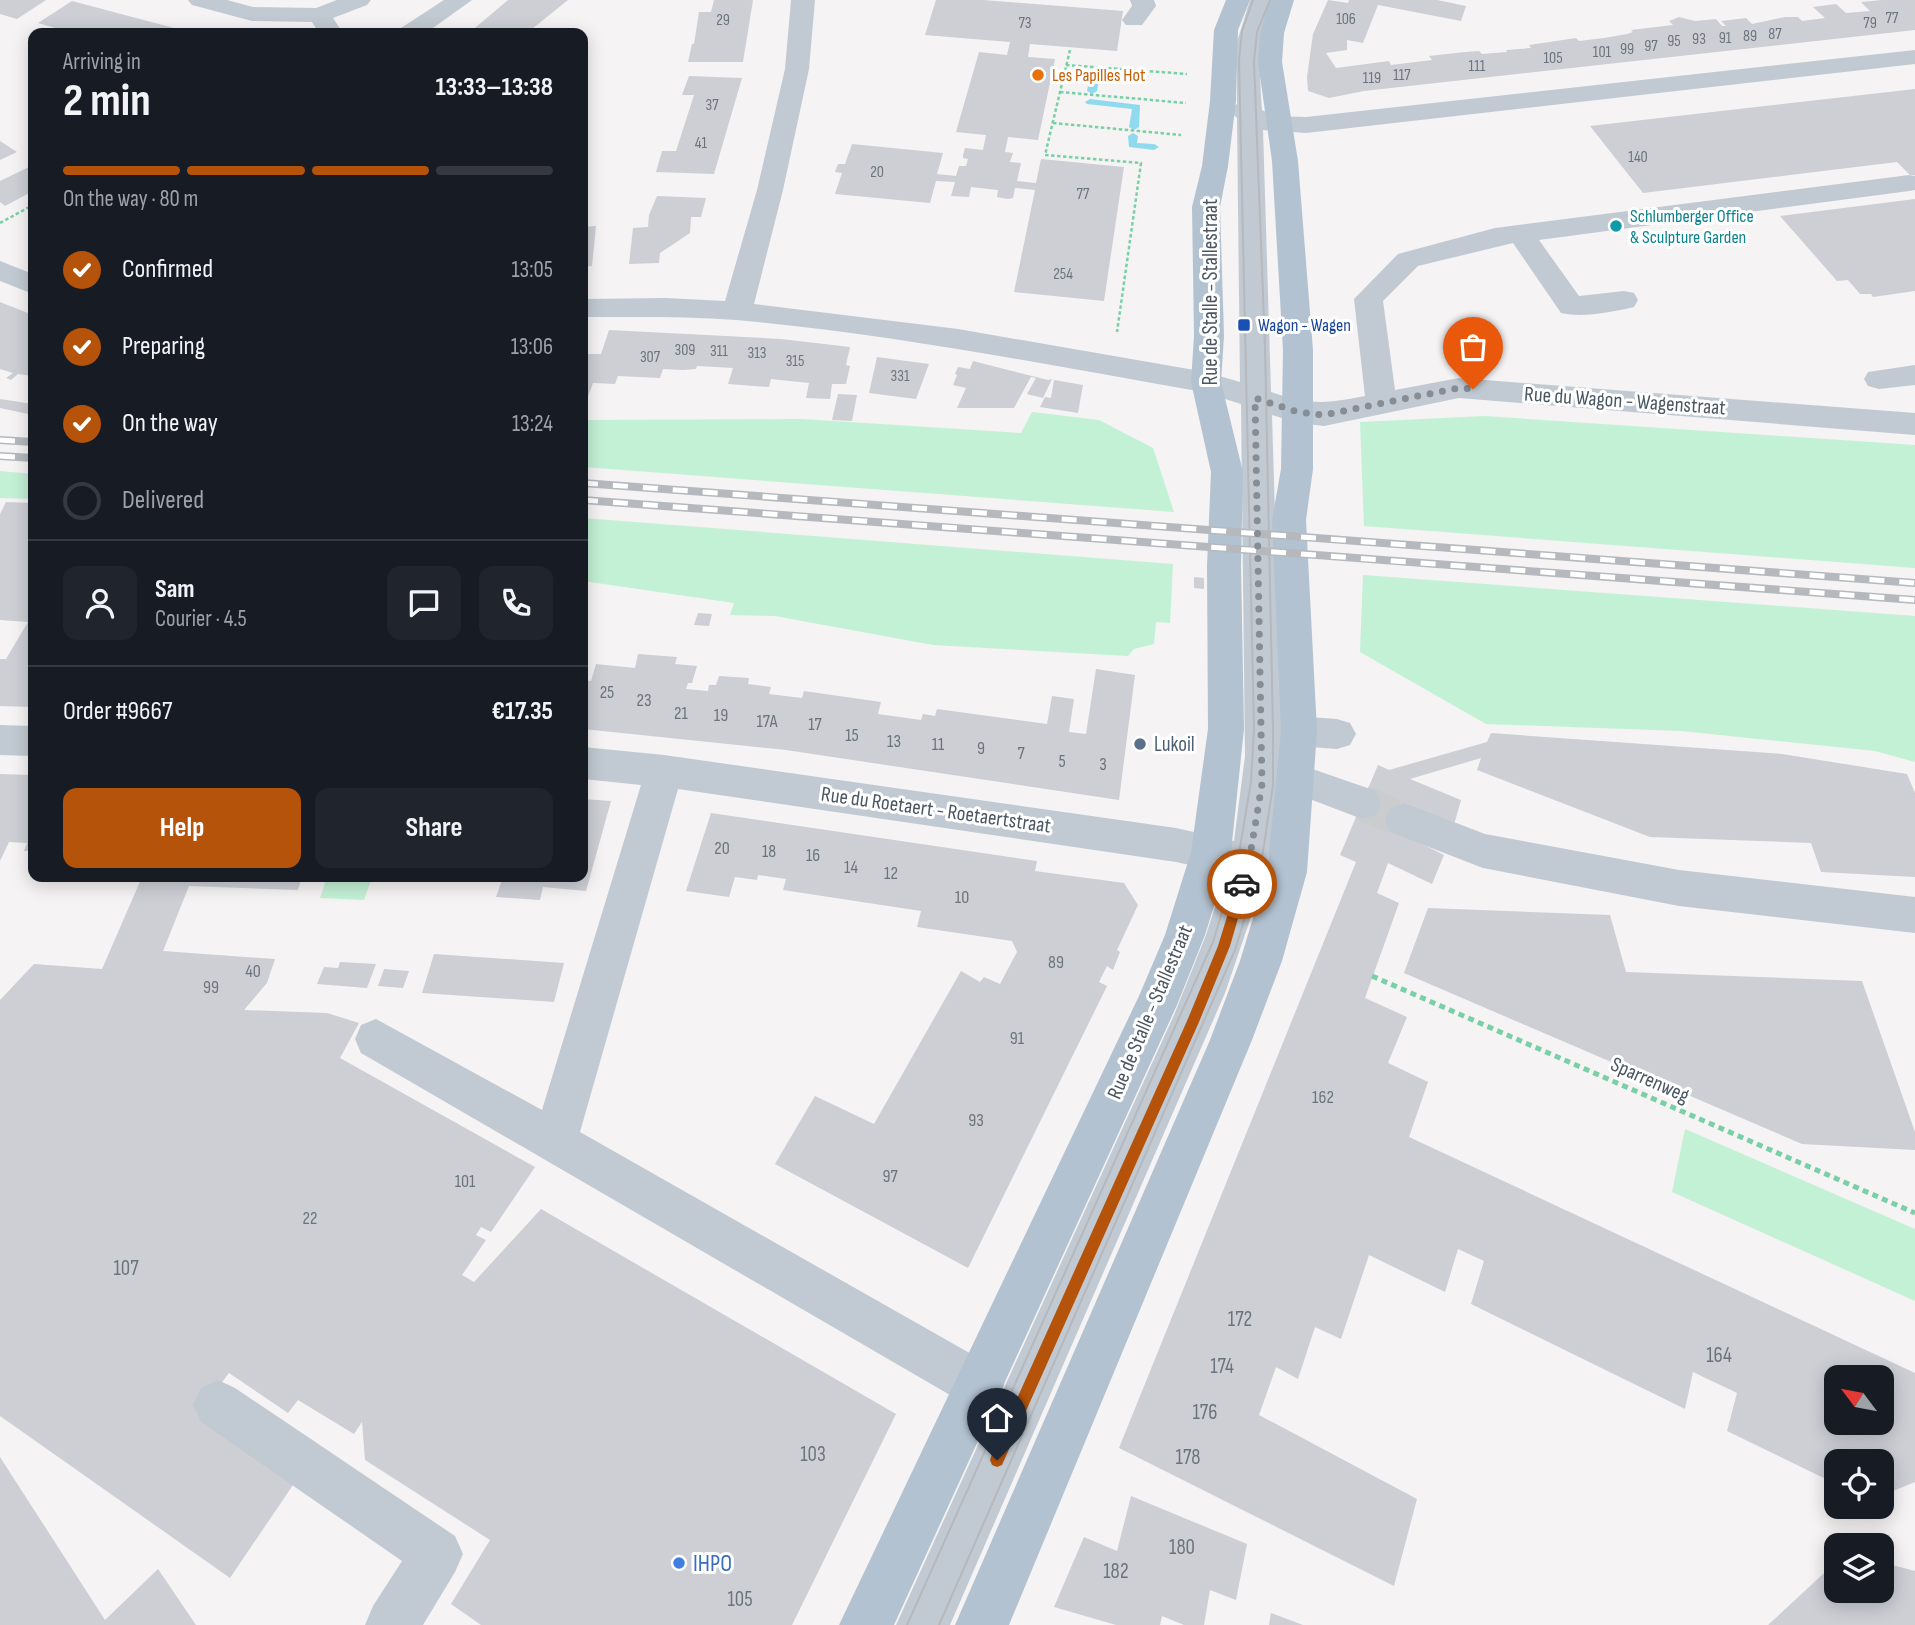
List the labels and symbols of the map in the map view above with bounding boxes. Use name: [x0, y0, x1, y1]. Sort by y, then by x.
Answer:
house number: 77: [1886, 9, 1899, 28]
house number: 106: [1336, 10, 1356, 29]
house number: 29: [716, 11, 730, 30]
house number: 73: [1018, 14, 1032, 33]
house number: 79: [1863, 14, 1877, 33]
house number: 87: [1768, 25, 1782, 44]
house number: 89: [1743, 27, 1757, 46]
house number: 91: [1719, 29, 1732, 48]
house number: 93: [1692, 30, 1706, 49]
house number: 95: [1667, 32, 1681, 51]
house number: 97: [1644, 37, 1658, 56]
house number: 99: [1620, 40, 1634, 59]
house number: 101: [1593, 43, 1612, 62]
house number: 105: [1543, 49, 1563, 68]
house number: 111: [1469, 57, 1486, 76]
place label: Les Papilles Hot: [1052, 65, 1146, 86]
house number: 117: [1393, 66, 1411, 85]
marker: Les Papilles Hot: [1030, 67, 1046, 83]
house number: 119: [1363, 69, 1381, 88]
house number: 37: [705, 96, 719, 115]
house number: 41: [695, 134, 708, 153]
house number: 140: [1628, 148, 1648, 167]
house number: 20: [870, 163, 884, 182]
house number: 77: [1077, 185, 1090, 204]
street label: Rue de Stalle - Stallestraat: [1198, 199, 1223, 385]
place label: Schlumberger Office & Sculpture Garden: [1630, 206, 1754, 248]
marker: Schlumberger Office & Sculpture Garden: [1608, 218, 1624, 234]
house number: 254: [1053, 265, 1073, 284]
place label: Wagon - Wagen: [1258, 315, 1351, 336]
marker: Wagon - Wagen: [1236, 317, 1252, 333]
pin: [1443, 317, 1503, 389]
house number: 309: [675, 341, 695, 360]
house number: 311: [710, 342, 728, 361]
house number: 313: [747, 344, 767, 363]
house number: 307: [640, 348, 661, 367]
house number: 315: [786, 352, 804, 371]
house number: 331: [890, 367, 910, 386]
street label: Rue du Wagon - Wagenstraat: [1523, 381, 1727, 421]
house number: 25: [600, 682, 614, 703]
house number: 23: [637, 690, 652, 711]
house number: 21: [674, 703, 689, 724]
house number: 19: [714, 705, 728, 726]
house number: 17A: [757, 711, 778, 732]
house number: 17: [808, 714, 823, 735]
house number: 15: [845, 725, 859, 746]
house number: 13: [887, 731, 901, 752]
place label: Lukoil: [1154, 732, 1195, 757]
house number: 11: [932, 734, 945, 755]
marker: Lukoil: [1132, 736, 1148, 752]
house number: 9: [977, 738, 985, 759]
house number: 7: [1017, 743, 1025, 764]
house number: 5: [1058, 751, 1066, 772]
house number: 3: [1099, 754, 1107, 775]
street label: Rue du Roetaert - Roetaertstraat: [820, 781, 1052, 839]
house number: 20: [714, 838, 730, 859]
house number: 18: [762, 841, 776, 862]
house number: 16: [806, 845, 820, 866]
courier: [1207, 849, 1277, 919]
house number: 14: [844, 857, 858, 878]
house number: 12: [884, 863, 898, 884]
house number: 10: [955, 887, 969, 908]
street label: Rue de Stalle - Stallestraat: [1102, 921, 1198, 1103]
house number: 89: [1048, 952, 1064, 973]
house number: 40: [245, 961, 261, 982]
house number: 99: [203, 977, 219, 998]
house number: 91: [1010, 1028, 1025, 1049]
street label: Sparrenweg: [1607, 1052, 1693, 1108]
house number: 162: [1312, 1087, 1334, 1108]
house number: 93: [968, 1110, 984, 1131]
house number: 97: [882, 1166, 898, 1187]
house number: 101: [455, 1171, 476, 1192]
house number: 22: [303, 1208, 317, 1229]
house number: 107: [113, 1256, 139, 1281]
house number: 172: [1228, 1307, 1252, 1332]
house number: 164: [1706, 1343, 1732, 1368]
house number: 174: [1210, 1354, 1234, 1379]
north arrow: [1824, 1365, 1894, 1435]
pin: [967, 1388, 1027, 1460]
house number: 176: [1193, 1400, 1217, 1425]
house number: 103: [800, 1442, 826, 1467]
house number: 178: [1176, 1445, 1200, 1470]
house number: 180: [1169, 1535, 1195, 1560]
place label: IHPO: [693, 1549, 732, 1578]
marker: IHPO: [671, 1555, 687, 1571]
house number: 182: [1103, 1559, 1129, 1584]
house number: 105: [727, 1587, 753, 1612]

